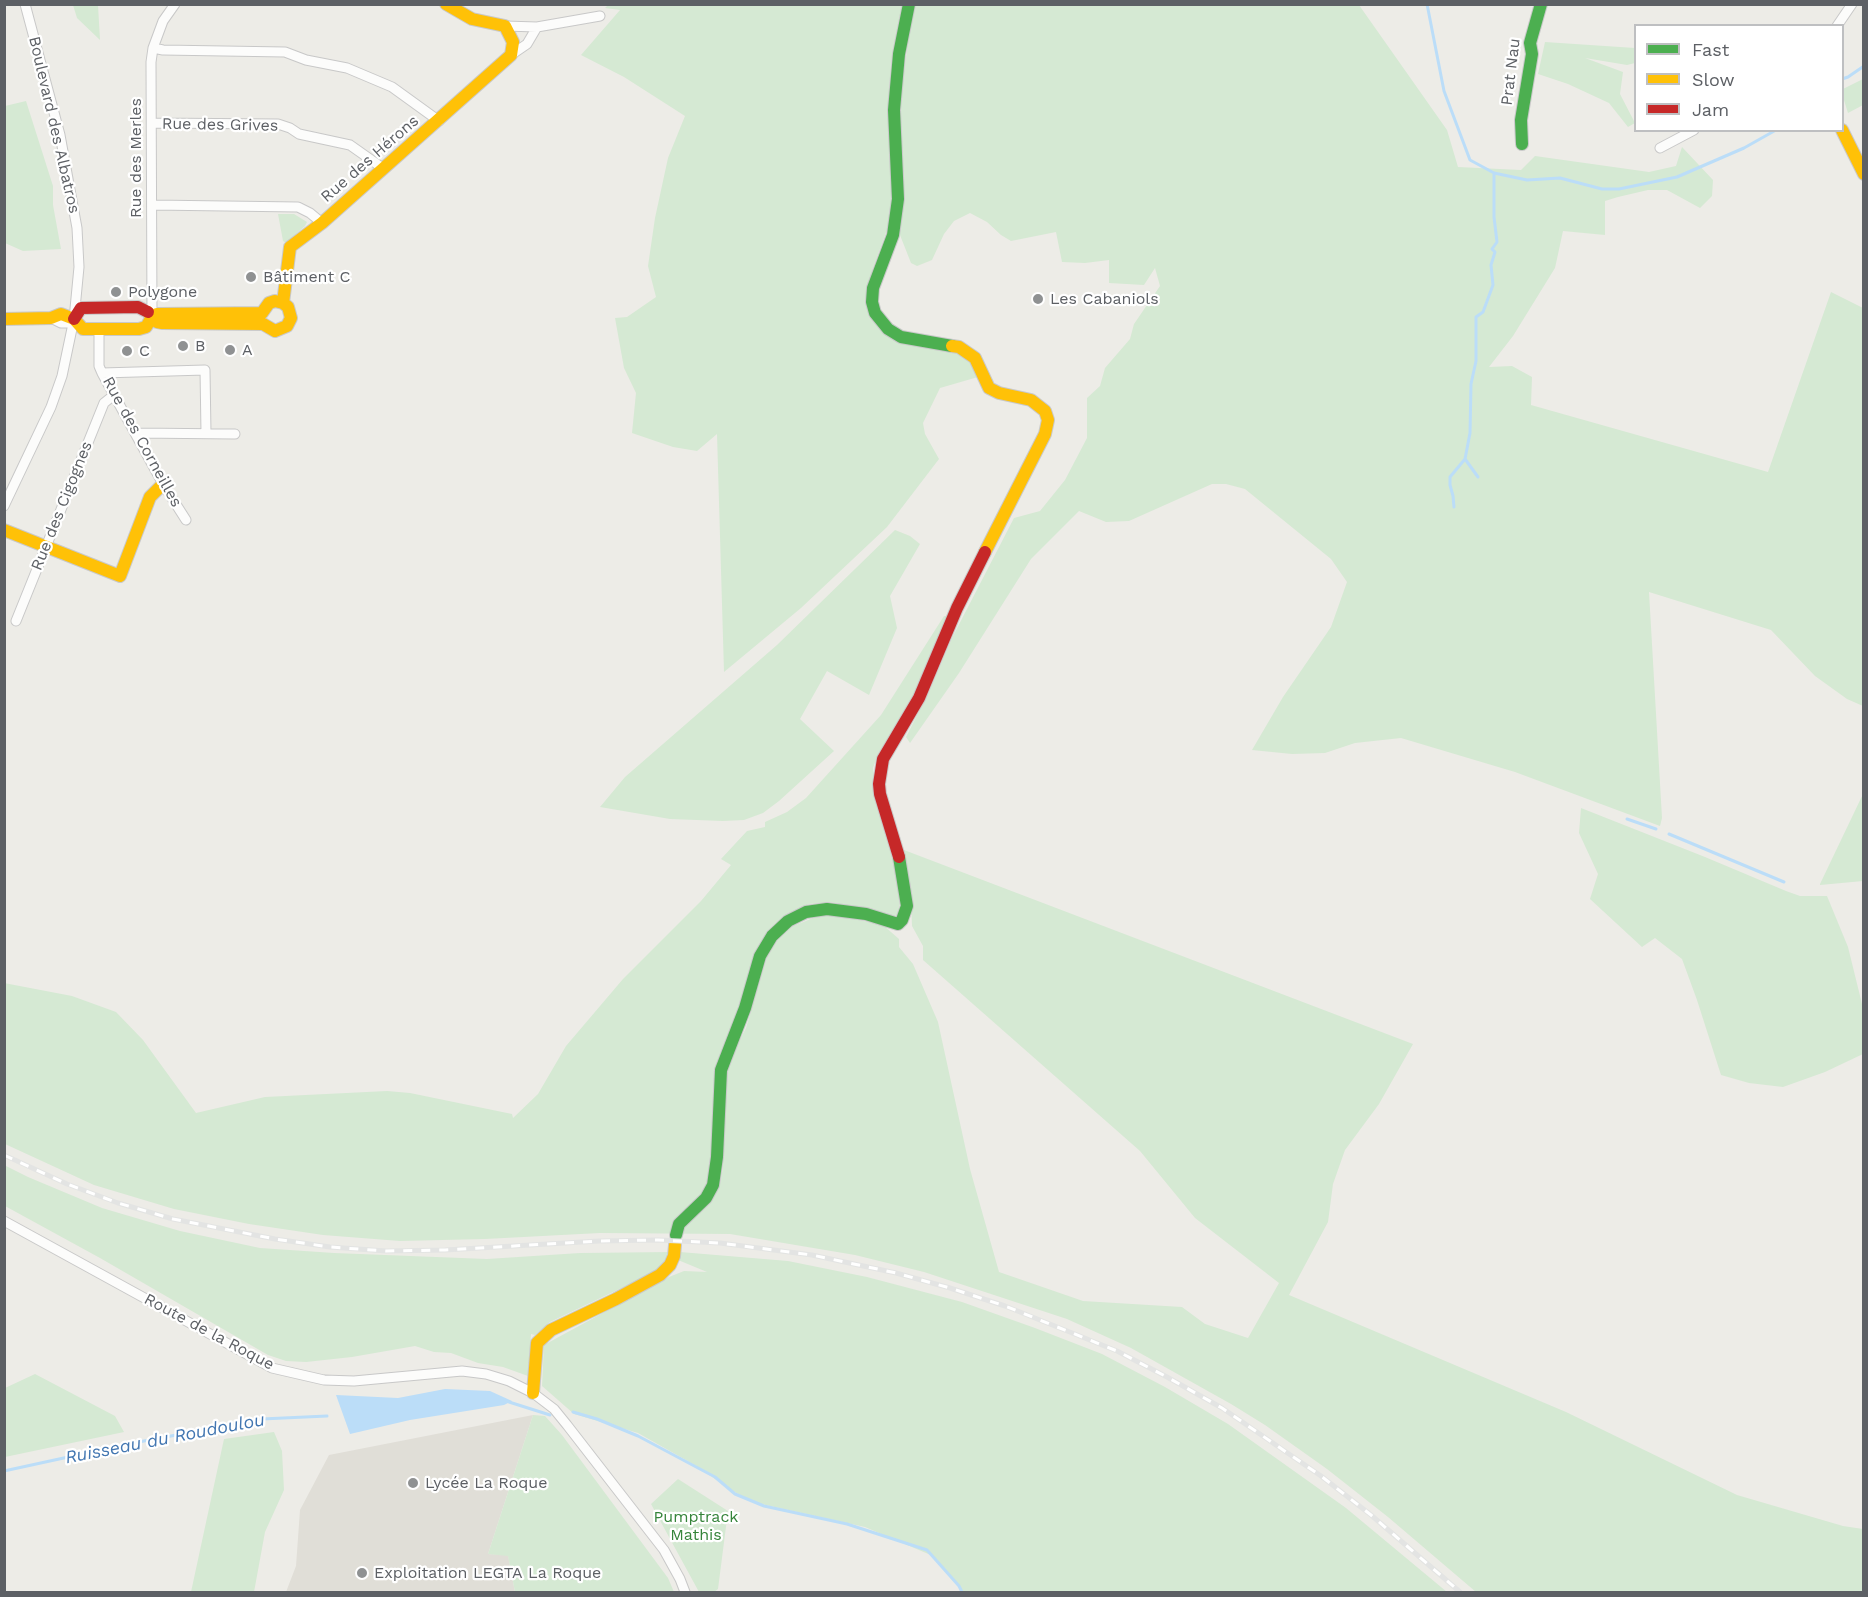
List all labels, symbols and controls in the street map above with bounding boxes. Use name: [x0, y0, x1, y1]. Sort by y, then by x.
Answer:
legend: [1634, 24, 1844, 132]
street label: Boulevard des Albatros: [24, 35, 84, 215]
street label: Prat Nau: [1497, 37, 1525, 107]
text: Fast: [1692, 39, 1729, 60]
text: Slow: [1692, 69, 1735, 90]
street label: Rue des Merles: [126, 98, 146, 218]
text: Jam: [1692, 99, 1729, 120]
street label: Rue des Hérons: [317, 111, 423, 207]
street label: Rue des Grives: [162, 114, 278, 136]
place label: Bâtiment C: [263, 267, 351, 287]
marker: Bâtiment C: [244, 270, 258, 284]
place label: Polygone: [128, 282, 197, 302]
marker: Polygone: [109, 285, 123, 299]
place label: Les Cabaniols: [1050, 289, 1159, 309]
marker: Les Cabaniols: [1031, 292, 1045, 306]
place label: B: [195, 336, 205, 356]
marker: B: [176, 339, 190, 353]
place label: A: [242, 340, 253, 360]
place label: C: [139, 341, 150, 361]
marker: A: [223, 343, 237, 357]
marker: C: [120, 344, 134, 358]
street label: Rue des Corneilles: [98, 373, 186, 511]
street label: Rue des Cigognes: [27, 439, 97, 573]
street label: Route de la Roque: [141, 1290, 277, 1374]
water label: Ruisseau du Roudoulou: [63, 1409, 267, 1469]
place label: Lycée La Roque: [425, 1473, 547, 1493]
marker: Lycée La Roque: [406, 1476, 420, 1490]
park label: Pumptrack Mathis: [654, 1507, 738, 1545]
place label: Exploitation LEGTA La Roque: [374, 1563, 601, 1583]
marker: Exploitation LEGTA La Roque: [355, 1566, 369, 1580]

